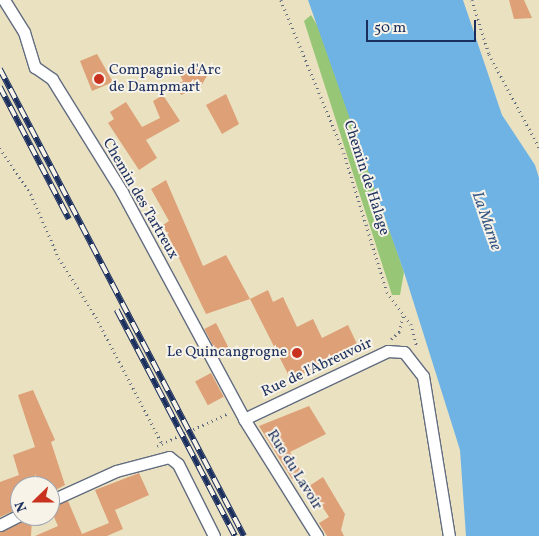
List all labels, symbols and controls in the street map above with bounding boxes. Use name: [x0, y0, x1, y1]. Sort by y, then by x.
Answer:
scale bar: [369, 10, 479, 42]
text: 50 m: [374, 18, 406, 39]
place label: Compagnie d'Arc de Dampmart: [109, 61, 221, 96]
marker: Compagnie d'Arc de Dampmart: [93, 73, 105, 85]
street label: Chemin de Halage: [339, 118, 393, 238]
street label: Chemin des Tartreux: [98, 135, 182, 263]
water label: La Marne: [467, 189, 505, 253]
street label: Rue de l'Abreuvoir: [259, 334, 375, 402]
place label: Le Quincangrogne: [167, 344, 287, 362]
marker: Le Quincangrogne: [291, 347, 303, 359]
street label: Rue du Lavoir: [262, 427, 326, 513]
north arrow: [10, 476, 60, 526]
text: N: [11, 498, 32, 515]

